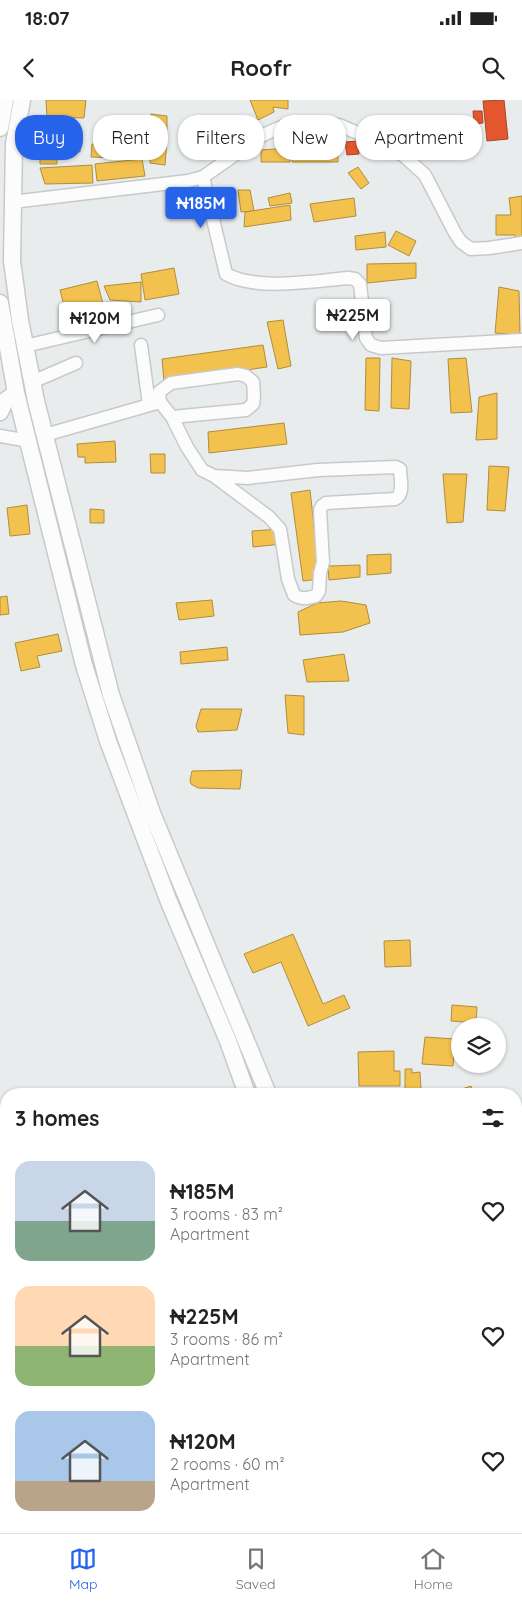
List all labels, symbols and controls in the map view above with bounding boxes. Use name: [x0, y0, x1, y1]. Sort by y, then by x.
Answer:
text: 18:07: [25, 6, 69, 30]
icon: back: [15, 54, 43, 82]
text: Roofr: [230, 54, 292, 82]
icon: search: [479, 54, 507, 82]
chip: Buy: [15, 115, 83, 160]
chip: Rent: [93, 115, 168, 160]
chip: Filters: [178, 115, 264, 160]
chip: New: [274, 115, 346, 160]
chip: Apartment: [356, 115, 482, 160]
pin: ₦185M: [166, 186, 236, 229]
text: ₦185M: [176, 193, 226, 213]
pin: ₦225M: [318, 298, 388, 341]
pin: ₦120M: [60, 302, 130, 344]
text: ₦225M: [327, 305, 379, 325]
text: ₦120M: [70, 308, 120, 328]
map controls: [451, 1018, 506, 1073]
button: layers: [451, 1018, 506, 1073]
icon: filters: [479, 1104, 507, 1132]
text: 3 homes: [15, 1105, 99, 1131]
text: ₦185M: [170, 1178, 234, 1204]
icon: home: [55, 1181, 115, 1241]
icon: heart: [479, 1197, 507, 1225]
text: 3 rooms · 83 m²: [170, 1204, 283, 1224]
text: Apartment: [170, 1224, 250, 1244]
text: ₦225M: [170, 1303, 239, 1329]
icon: home: [55, 1306, 115, 1366]
icon: heart: [479, 1322, 507, 1350]
text: 3 rooms · 86 m²: [170, 1329, 283, 1349]
text: Apartment: [170, 1349, 250, 1369]
text: ₦120M: [170, 1428, 236, 1454]
icon: home: [55, 1431, 115, 1491]
icon: heart: [479, 1447, 507, 1475]
text: 2 rooms · 60 m²: [170, 1454, 284, 1474]
text: Apartment: [170, 1474, 250, 1494]
tab: Map: [69, 1545, 98, 1593]
tab: Saved: [236, 1545, 276, 1593]
tab: Home: [414, 1545, 453, 1593]

